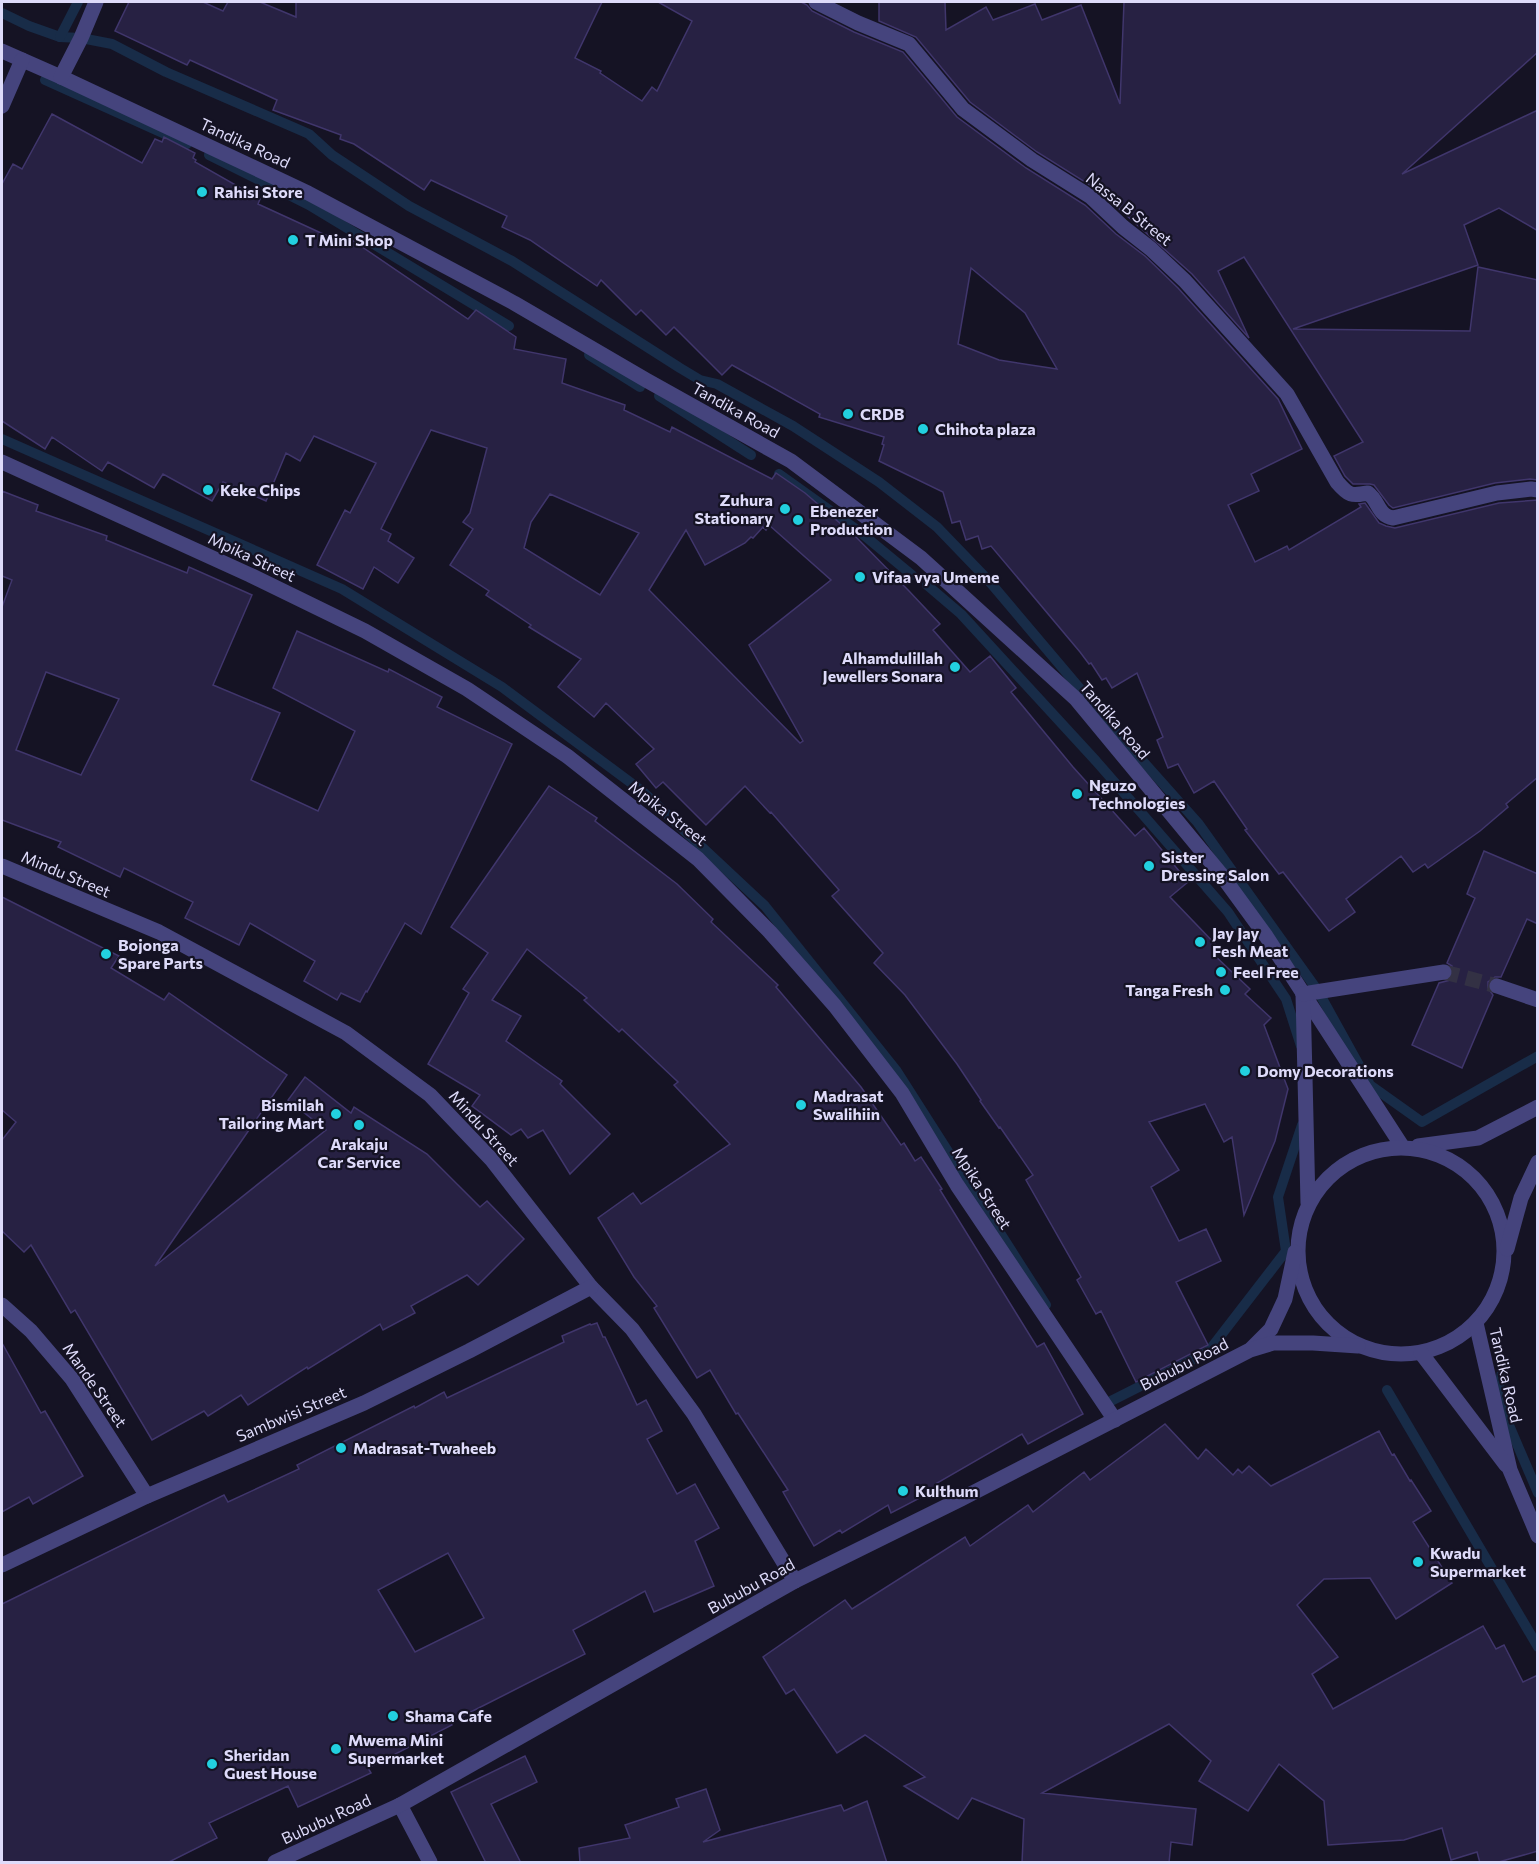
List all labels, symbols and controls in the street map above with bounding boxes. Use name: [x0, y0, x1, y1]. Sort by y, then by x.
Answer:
street label: Tandika Road: [197, 113, 293, 172]
street label: Nassa B Street: [1083, 168, 1176, 249]
place label: Rahisi Store: [214, 182, 303, 201]
marker: Rahisi Store: [195, 185, 209, 199]
place label: T Mini Shop: [305, 230, 393, 249]
marker: T Mini Shop: [286, 233, 300, 247]
street label: Tandika Road: [689, 378, 783, 441]
place label: CRDB: [860, 404, 905, 423]
marker: CRDB: [841, 407, 855, 421]
place label: Chihota plaza: [935, 419, 1036, 438]
marker: Chihota plaza: [916, 422, 930, 436]
place label: Keke Chips: [220, 480, 301, 499]
marker: Keke Chips: [201, 483, 215, 497]
place label: Zuhura Stationary: [695, 490, 773, 527]
place label: Ebenezer Production: [810, 501, 893, 538]
marker: Zuhura Stationary: [778, 502, 792, 516]
marker: Ebenezer Production: [791, 513, 805, 527]
street label: Mpika Street: [205, 528, 299, 585]
place label: Vifaa vya Umeme: [872, 567, 999, 586]
marker: Vifaa vya Umeme: [853, 570, 867, 584]
place label: Alhamdulillah Jewellers Sonara: [823, 648, 943, 685]
marker: Alhamdulillah Jewellers Sonara: [948, 660, 962, 674]
street label: Tandika Road: [1076, 677, 1154, 763]
place label: Nguzo Technologies: [1089, 775, 1185, 812]
street label: Mpika Street: [625, 776, 712, 849]
marker: Nguzo Technologies: [1070, 787, 1084, 801]
street label: Mindu Street: [19, 846, 114, 901]
place label: Sister Dressing Salon: [1161, 847, 1269, 884]
marker: Sister Dressing Salon: [1142, 859, 1156, 873]
place label: Jay Jay Fesh Meat: [1212, 923, 1288, 960]
place label: Bojonga Spare Parts: [118, 935, 203, 972]
marker: Jay Jay Fesh Meat: [1193, 935, 1207, 949]
marker: Bojonga Spare Parts: [99, 947, 113, 961]
place label: Feel Free: [1233, 962, 1299, 981]
marker: Feel Free: [1214, 965, 1228, 979]
place label: Tanga Fresh: [1125, 980, 1213, 999]
marker: Tanga Fresh: [1218, 983, 1232, 997]
place label: Domy Decorations: [1257, 1061, 1394, 1080]
marker: Domy Decorations: [1238, 1064, 1252, 1078]
street label: Mindu Street: [446, 1086, 524, 1170]
place label: Madrasat Swalihiin: [813, 1086, 884, 1123]
place label: Bismilah Tailoring Mart: [219, 1095, 324, 1132]
marker: Madrasat Swalihiin: [794, 1098, 808, 1112]
marker: Bismilah Tailoring Mart: [329, 1107, 343, 1121]
marker: Arakaju Car Service: [352, 1118, 366, 1132]
place label: Arakaju Car Service: [318, 1134, 400, 1171]
street label: Mpika Street: [949, 1143, 1016, 1233]
street label: Tandika Road: [1486, 1325, 1527, 1424]
street label: Bububu Road: [1136, 1333, 1231, 1394]
street label: Mande Street: [59, 1339, 132, 1431]
street label: Sambwisi Street: [233, 1382, 349, 1445]
place label: Madrasat-Twaheeb: [353, 1438, 496, 1457]
marker: Madrasat-Twaheeb: [334, 1441, 348, 1455]
place label: Kulthum: [915, 1481, 979, 1500]
marker: Kulthum: [896, 1484, 910, 1498]
place label: Kwadu Supermarket: [1430, 1543, 1526, 1580]
street label: Bububu Road: [704, 1554, 798, 1617]
marker: Kwadu Supermarket: [1411, 1555, 1425, 1569]
place label: Shama Cafe: [405, 1706, 492, 1725]
marker: Shama Cafe: [386, 1709, 400, 1723]
place label: Mwema Mini Supermarket: [348, 1730, 444, 1767]
marker: Mwema Mini Supermarket: [329, 1742, 343, 1756]
place label: Sheridan Guest House: [224, 1745, 317, 1782]
marker: Sheridan Guest House: [205, 1757, 219, 1771]
street label: Bububu Road: [278, 1790, 374, 1848]

